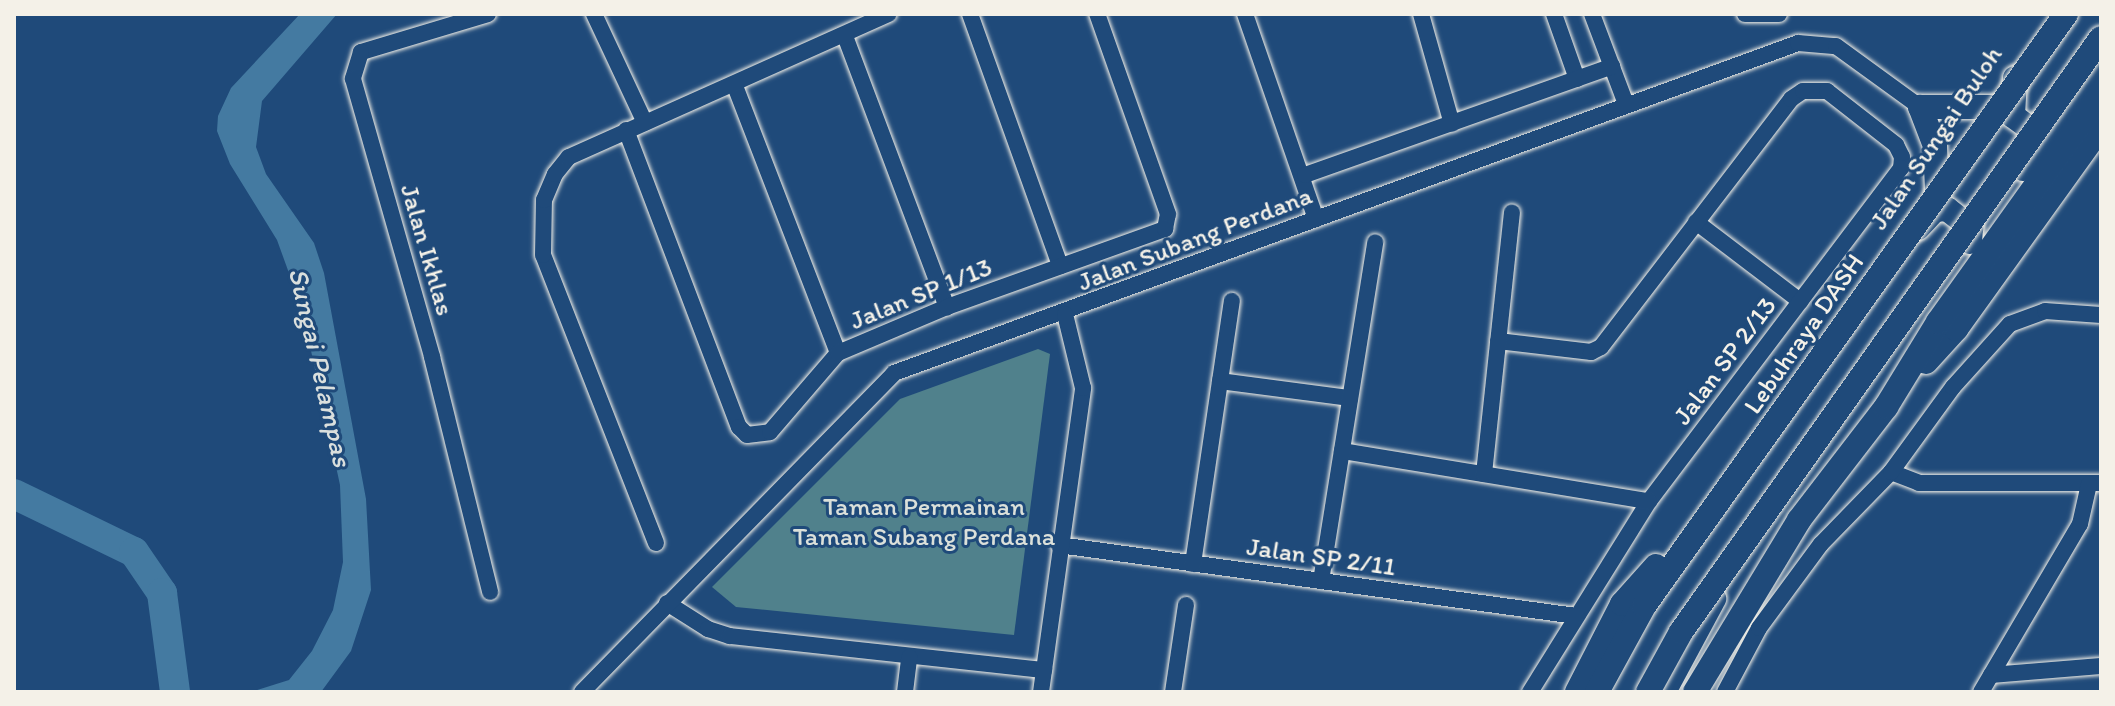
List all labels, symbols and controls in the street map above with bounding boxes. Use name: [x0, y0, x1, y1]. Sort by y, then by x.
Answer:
street label: Jalan Sungai Buloh: [1864, 41, 2008, 235]
street label: Jalan Subang Perdana: [1075, 180, 1315, 298]
street label: Jalan Ikhlas: [393, 181, 461, 319]
street label: Lebuhraya DASH: [1737, 248, 1871, 420]
street label: Jalan SP 1/13: [846, 251, 996, 337]
water label: Sungai Pelampas: [282, 264, 360, 470]
street label: Jalan SP 2/13: [1667, 291, 1783, 431]
park label: Taman Permainan Taman Subang Perdana: [794, 491, 1054, 552]
street label: Jalan SP 2/11: [1245, 531, 1397, 583]

